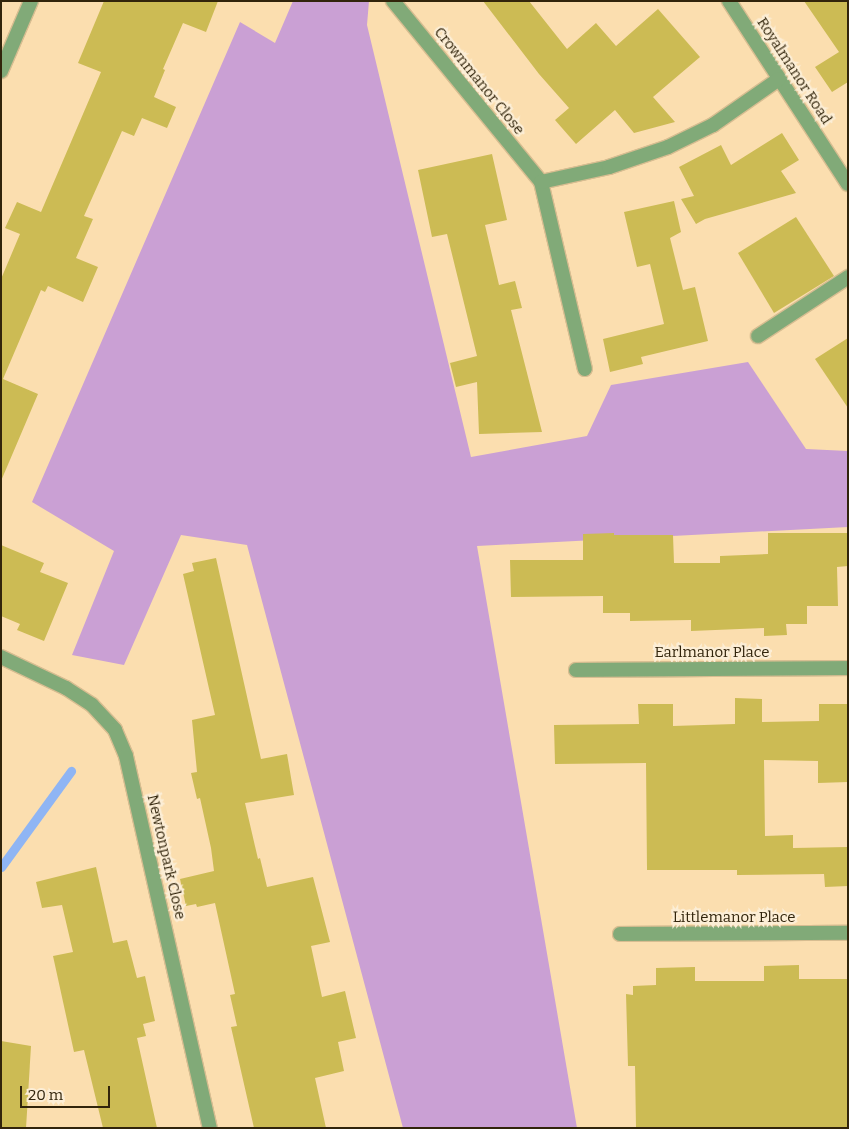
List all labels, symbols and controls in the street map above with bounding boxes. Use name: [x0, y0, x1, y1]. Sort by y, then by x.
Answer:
street label: Royalmanor Road: [753, 14, 835, 128]
street label: Crownmanor Close: [430, 24, 528, 138]
street label: Earlmanor Place: [655, 644, 769, 662]
street label: Newtonpark Close: [143, 793, 189, 921]
street label: Littlemanor Place: [673, 909, 795, 927]
scale bar: [22, 1076, 112, 1108]
text: 20 m: [28, 1086, 63, 1104]

